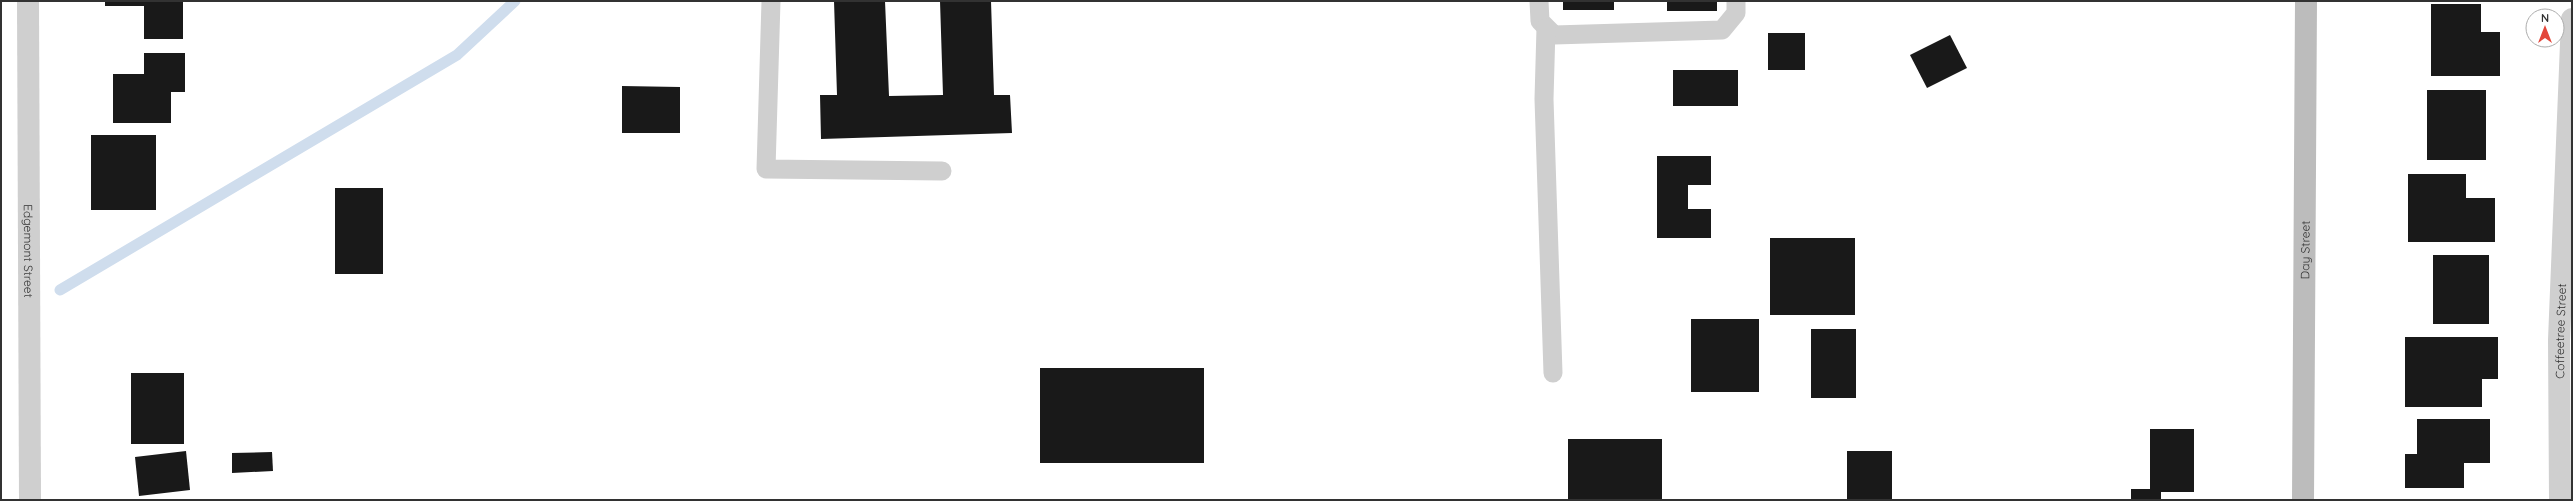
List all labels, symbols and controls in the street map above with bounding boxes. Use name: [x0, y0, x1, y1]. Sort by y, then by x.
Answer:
north arrow: [2525, 8, 2565, 48]
text: N: [2541, 11, 2549, 25]
street label: Edgemont Street: [21, 204, 37, 298]
street label: Day Street: [2297, 221, 2312, 279]
street label: Coffeetree Street: [2551, 283, 2569, 379]

